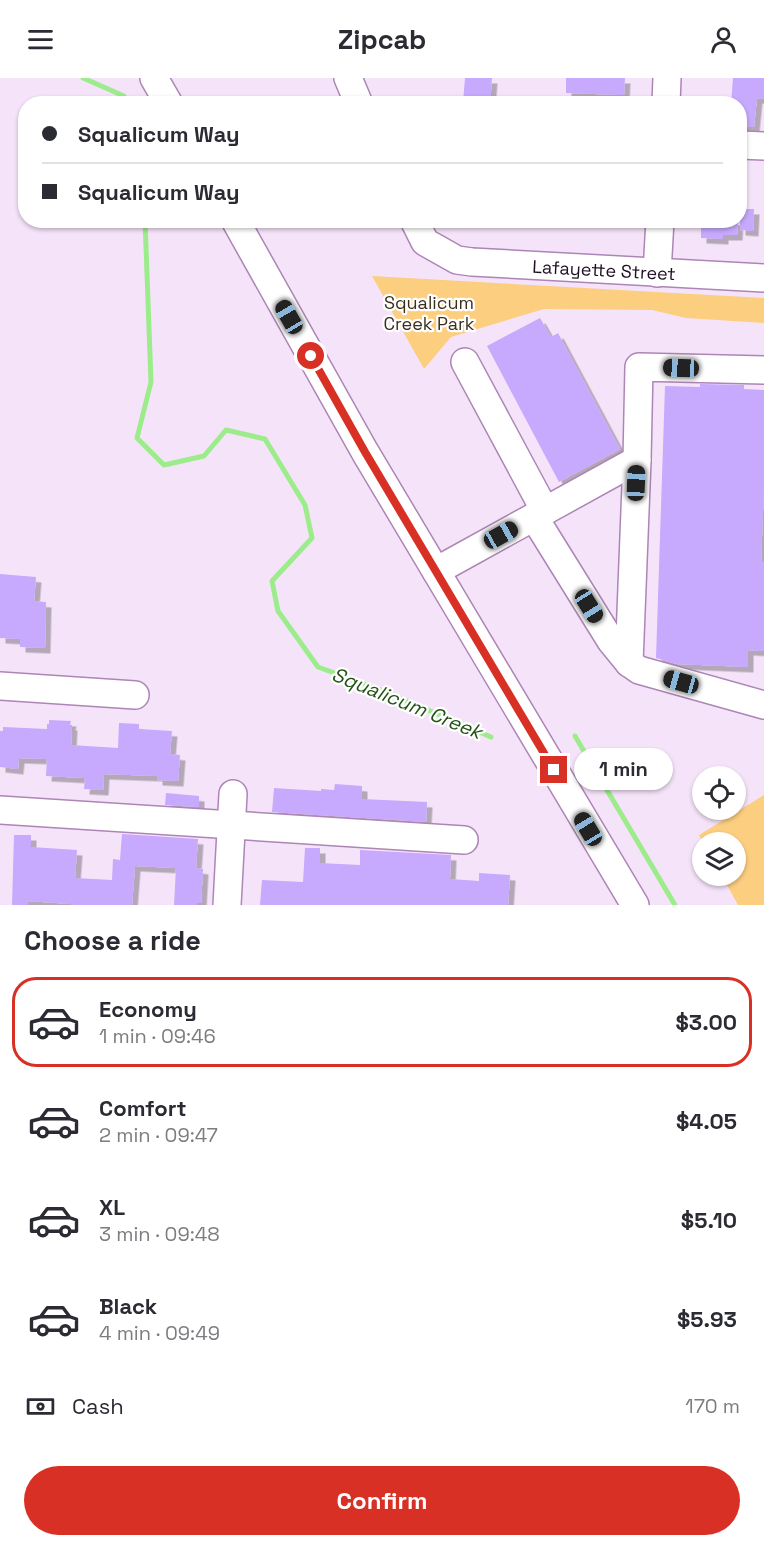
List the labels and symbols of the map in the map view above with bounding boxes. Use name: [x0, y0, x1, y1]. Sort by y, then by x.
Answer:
street label: Lafayette Street: [532, 255, 676, 285]
park label: Squalicum Creek Park: [383, 291, 475, 335]
car: [272, 297, 306, 337]
route start: [297, 342, 324, 369]
car: [663, 358, 699, 378]
car: [626, 465, 646, 501]
car: [481, 518, 521, 552]
car: [572, 586, 606, 626]
water label: Squalicum Creek: [328, 661, 488, 746]
car: [661, 668, 701, 696]
callout: 1 min: [575, 749, 674, 791]
route end: [540, 756, 567, 783]
car: [571, 809, 605, 849]

